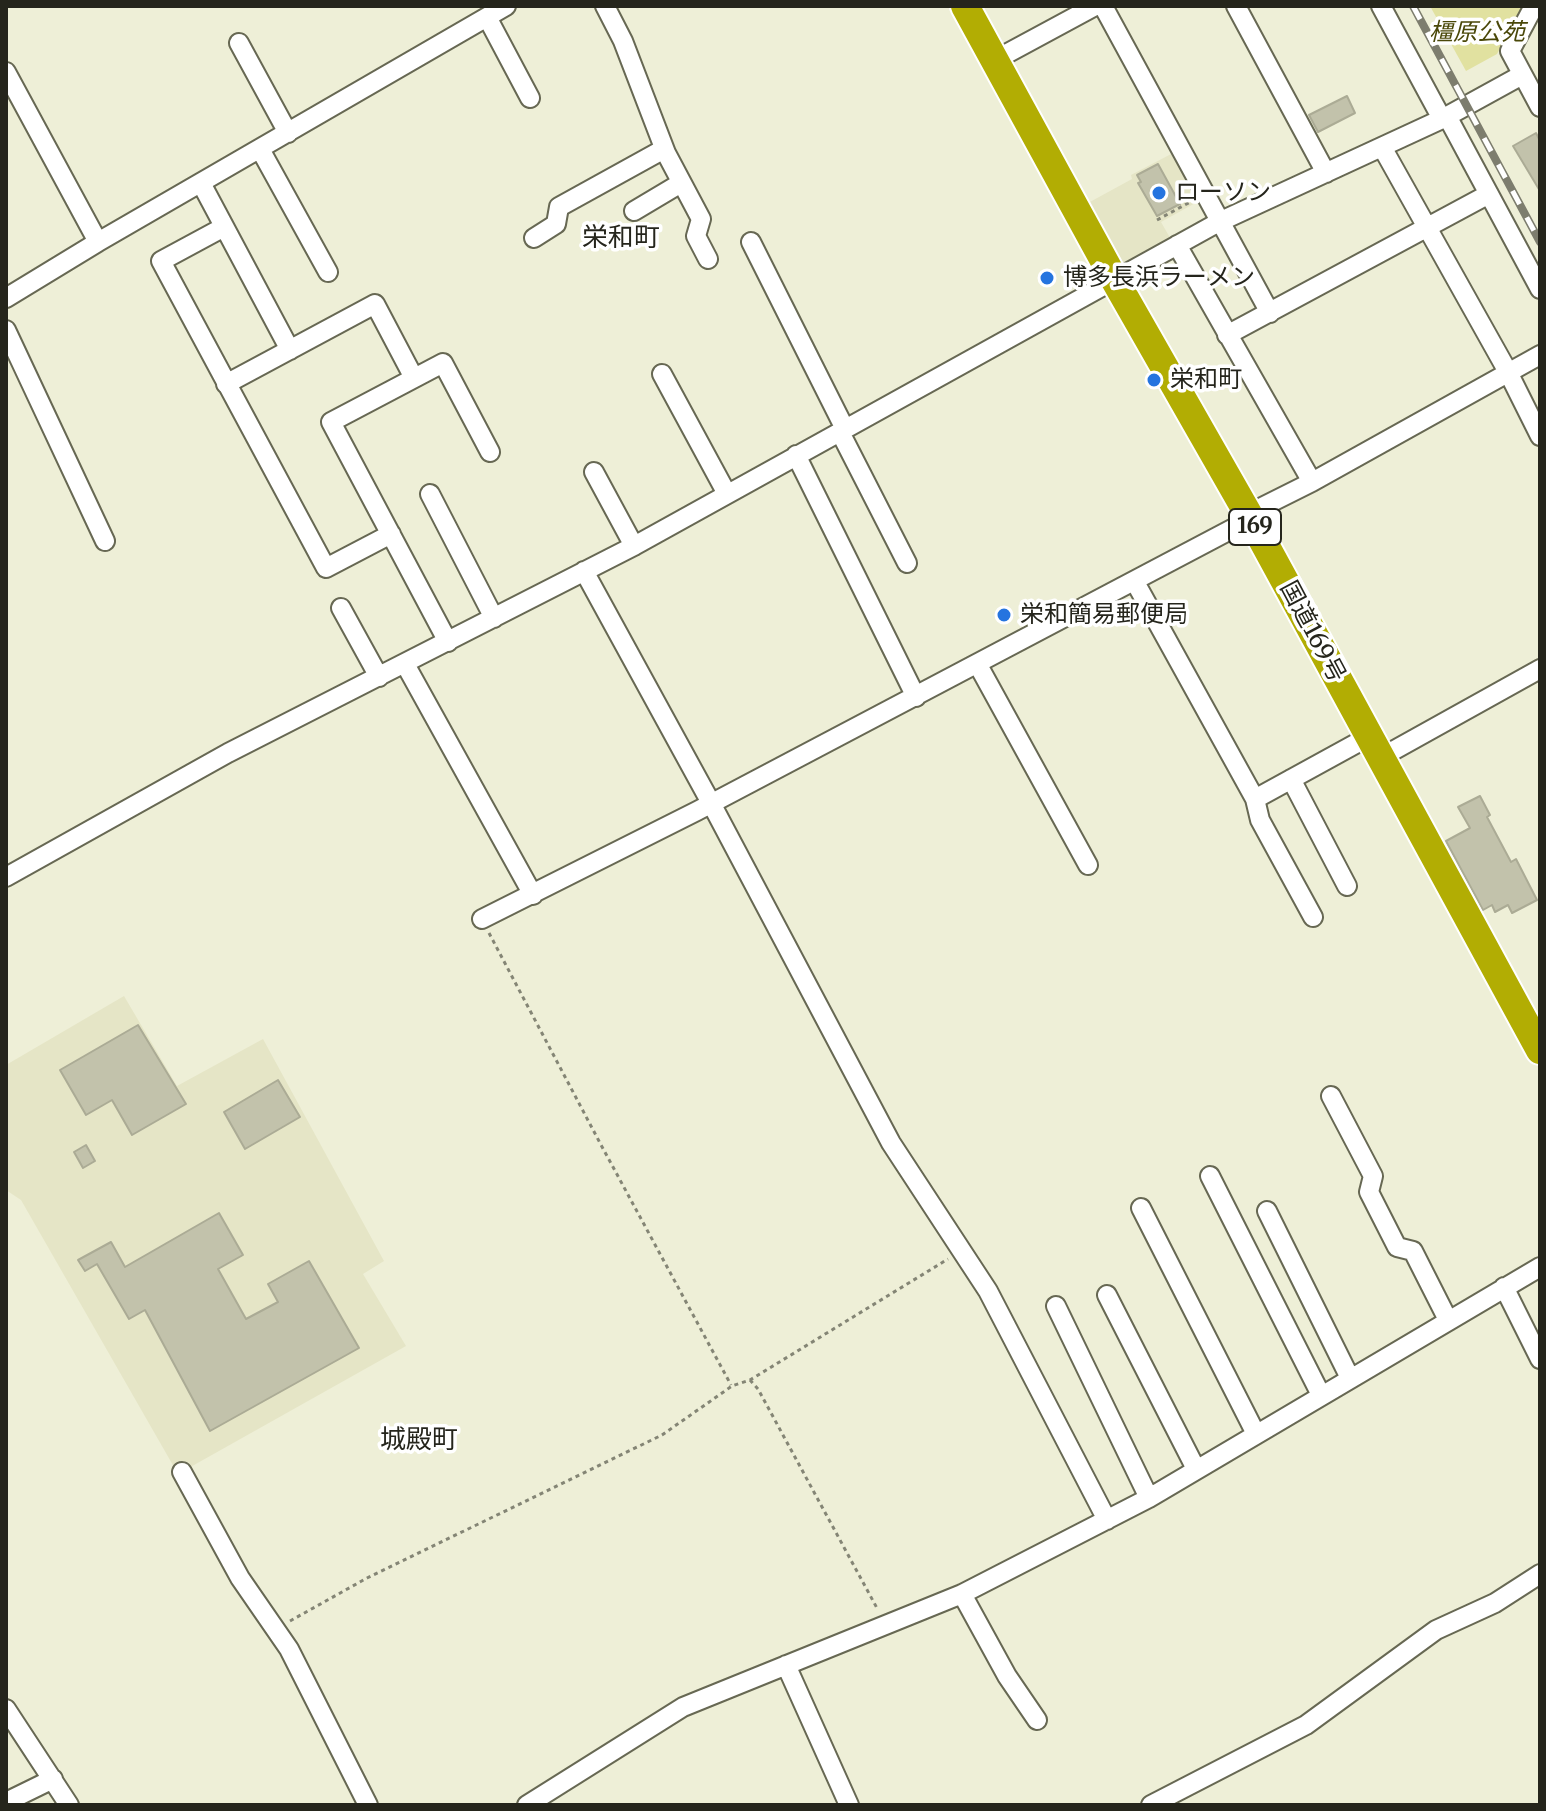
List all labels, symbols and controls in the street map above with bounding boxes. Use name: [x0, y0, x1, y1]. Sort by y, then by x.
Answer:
park label: 橿原公苑: [1429, 19, 1525, 47]
place label: ローソン: [1175, 179, 1271, 207]
marker: ローソン: [1150, 184, 1168, 202]
district label: 栄和町: [582, 223, 660, 255]
place label: 博多長浜ラーメン: [1063, 264, 1255, 292]
marker: 博多長浜ラーメン: [1038, 269, 1056, 287]
place label: 栄和町: [1170, 366, 1242, 394]
marker: 栄和町: [1145, 371, 1163, 389]
road number: 169: [1229, 509, 1281, 545]
street label: 国道169号: [1273, 577, 1351, 687]
place label: 栄和簡易郵便局: [1020, 601, 1188, 629]
marker: 栄和簡易郵便局: [995, 606, 1013, 624]
district label: 城殿町: [380, 1425, 458, 1457]

